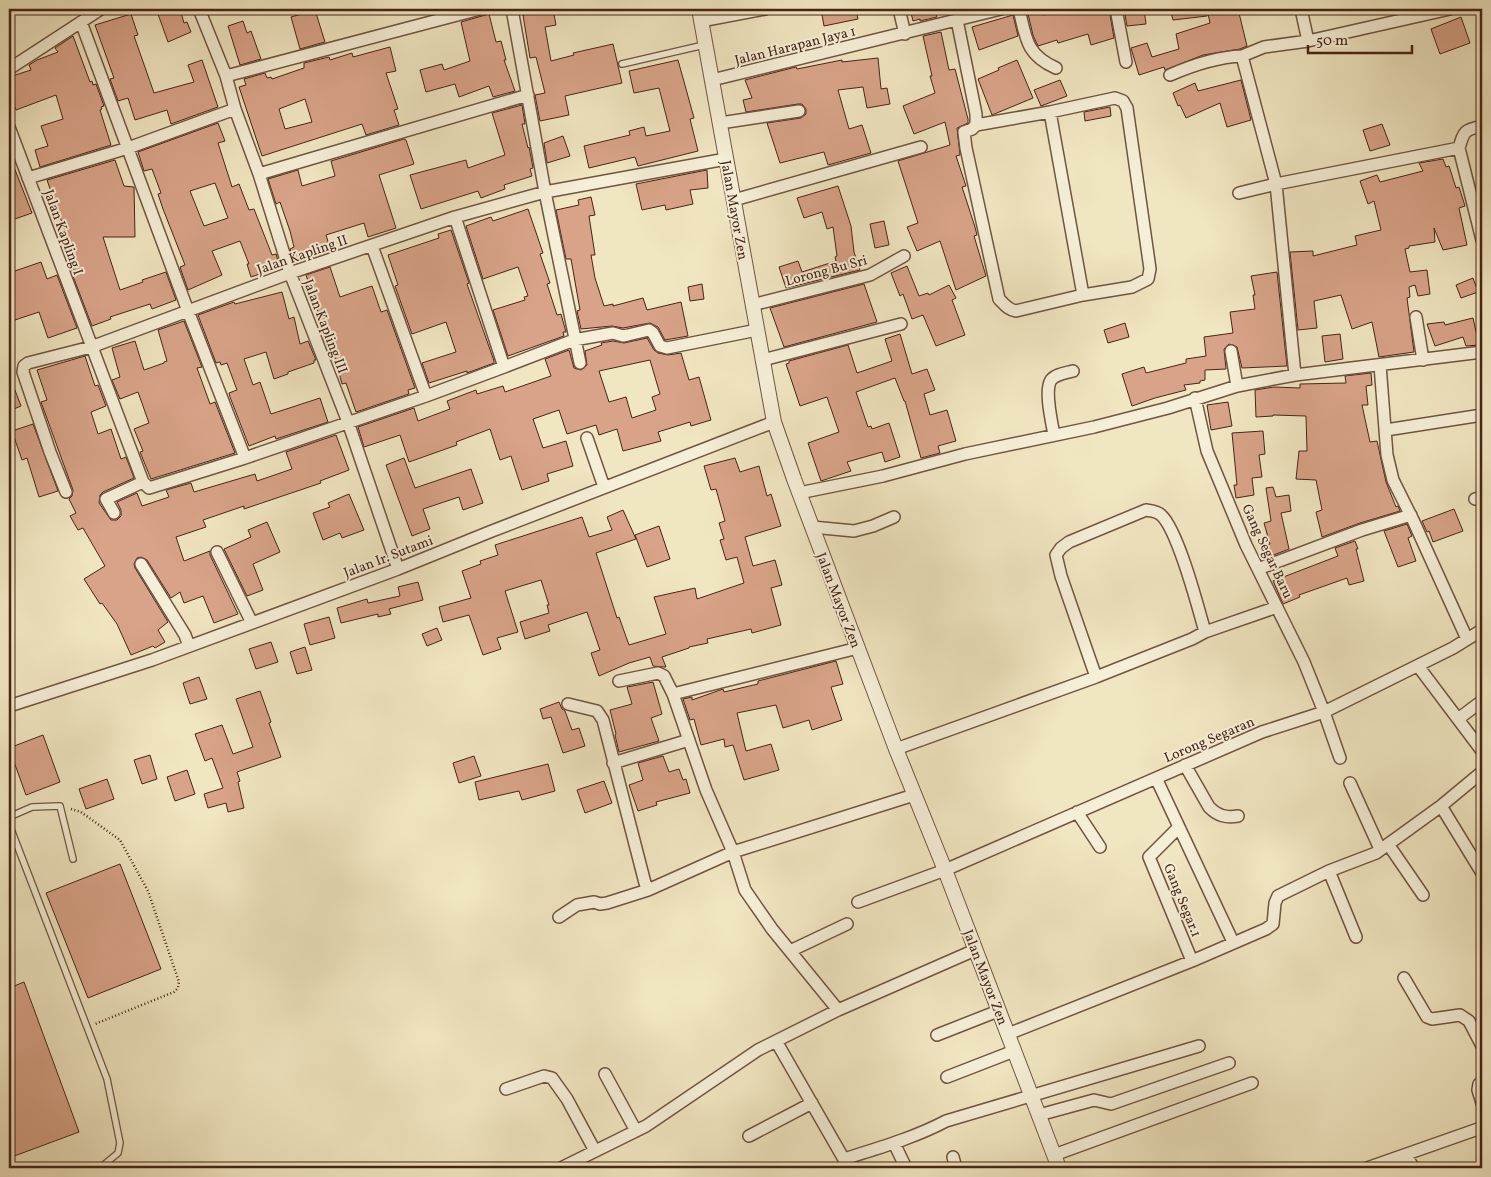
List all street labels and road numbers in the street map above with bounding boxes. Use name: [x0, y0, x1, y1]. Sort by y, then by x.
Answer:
street label: Jalan Harapan Jaya 1: [733, 22, 858, 71]
street label: Jalan Mayor Zen: [715, 159, 752, 262]
street label: Jalan Kapling I: [38, 187, 87, 278]
street label: Jalan Kapling II: [255, 231, 350, 280]
street label: Lorong Bu Sri: [783, 251, 869, 292]
street label: Jalan Kapling III: [298, 277, 351, 377]
street label: Gang Segar Baru: [1236, 501, 1297, 602]
street label: Jalan Ir. Sutami: [341, 532, 436, 583]
street label: Jalan Mayor Zen: [811, 550, 865, 651]
street label: Lorong Segaran: [1161, 713, 1258, 768]
street label: Gang Segar.1: [1158, 861, 1205, 940]
street label: Jalan Mayor Zen: [958, 927, 1012, 1028]

